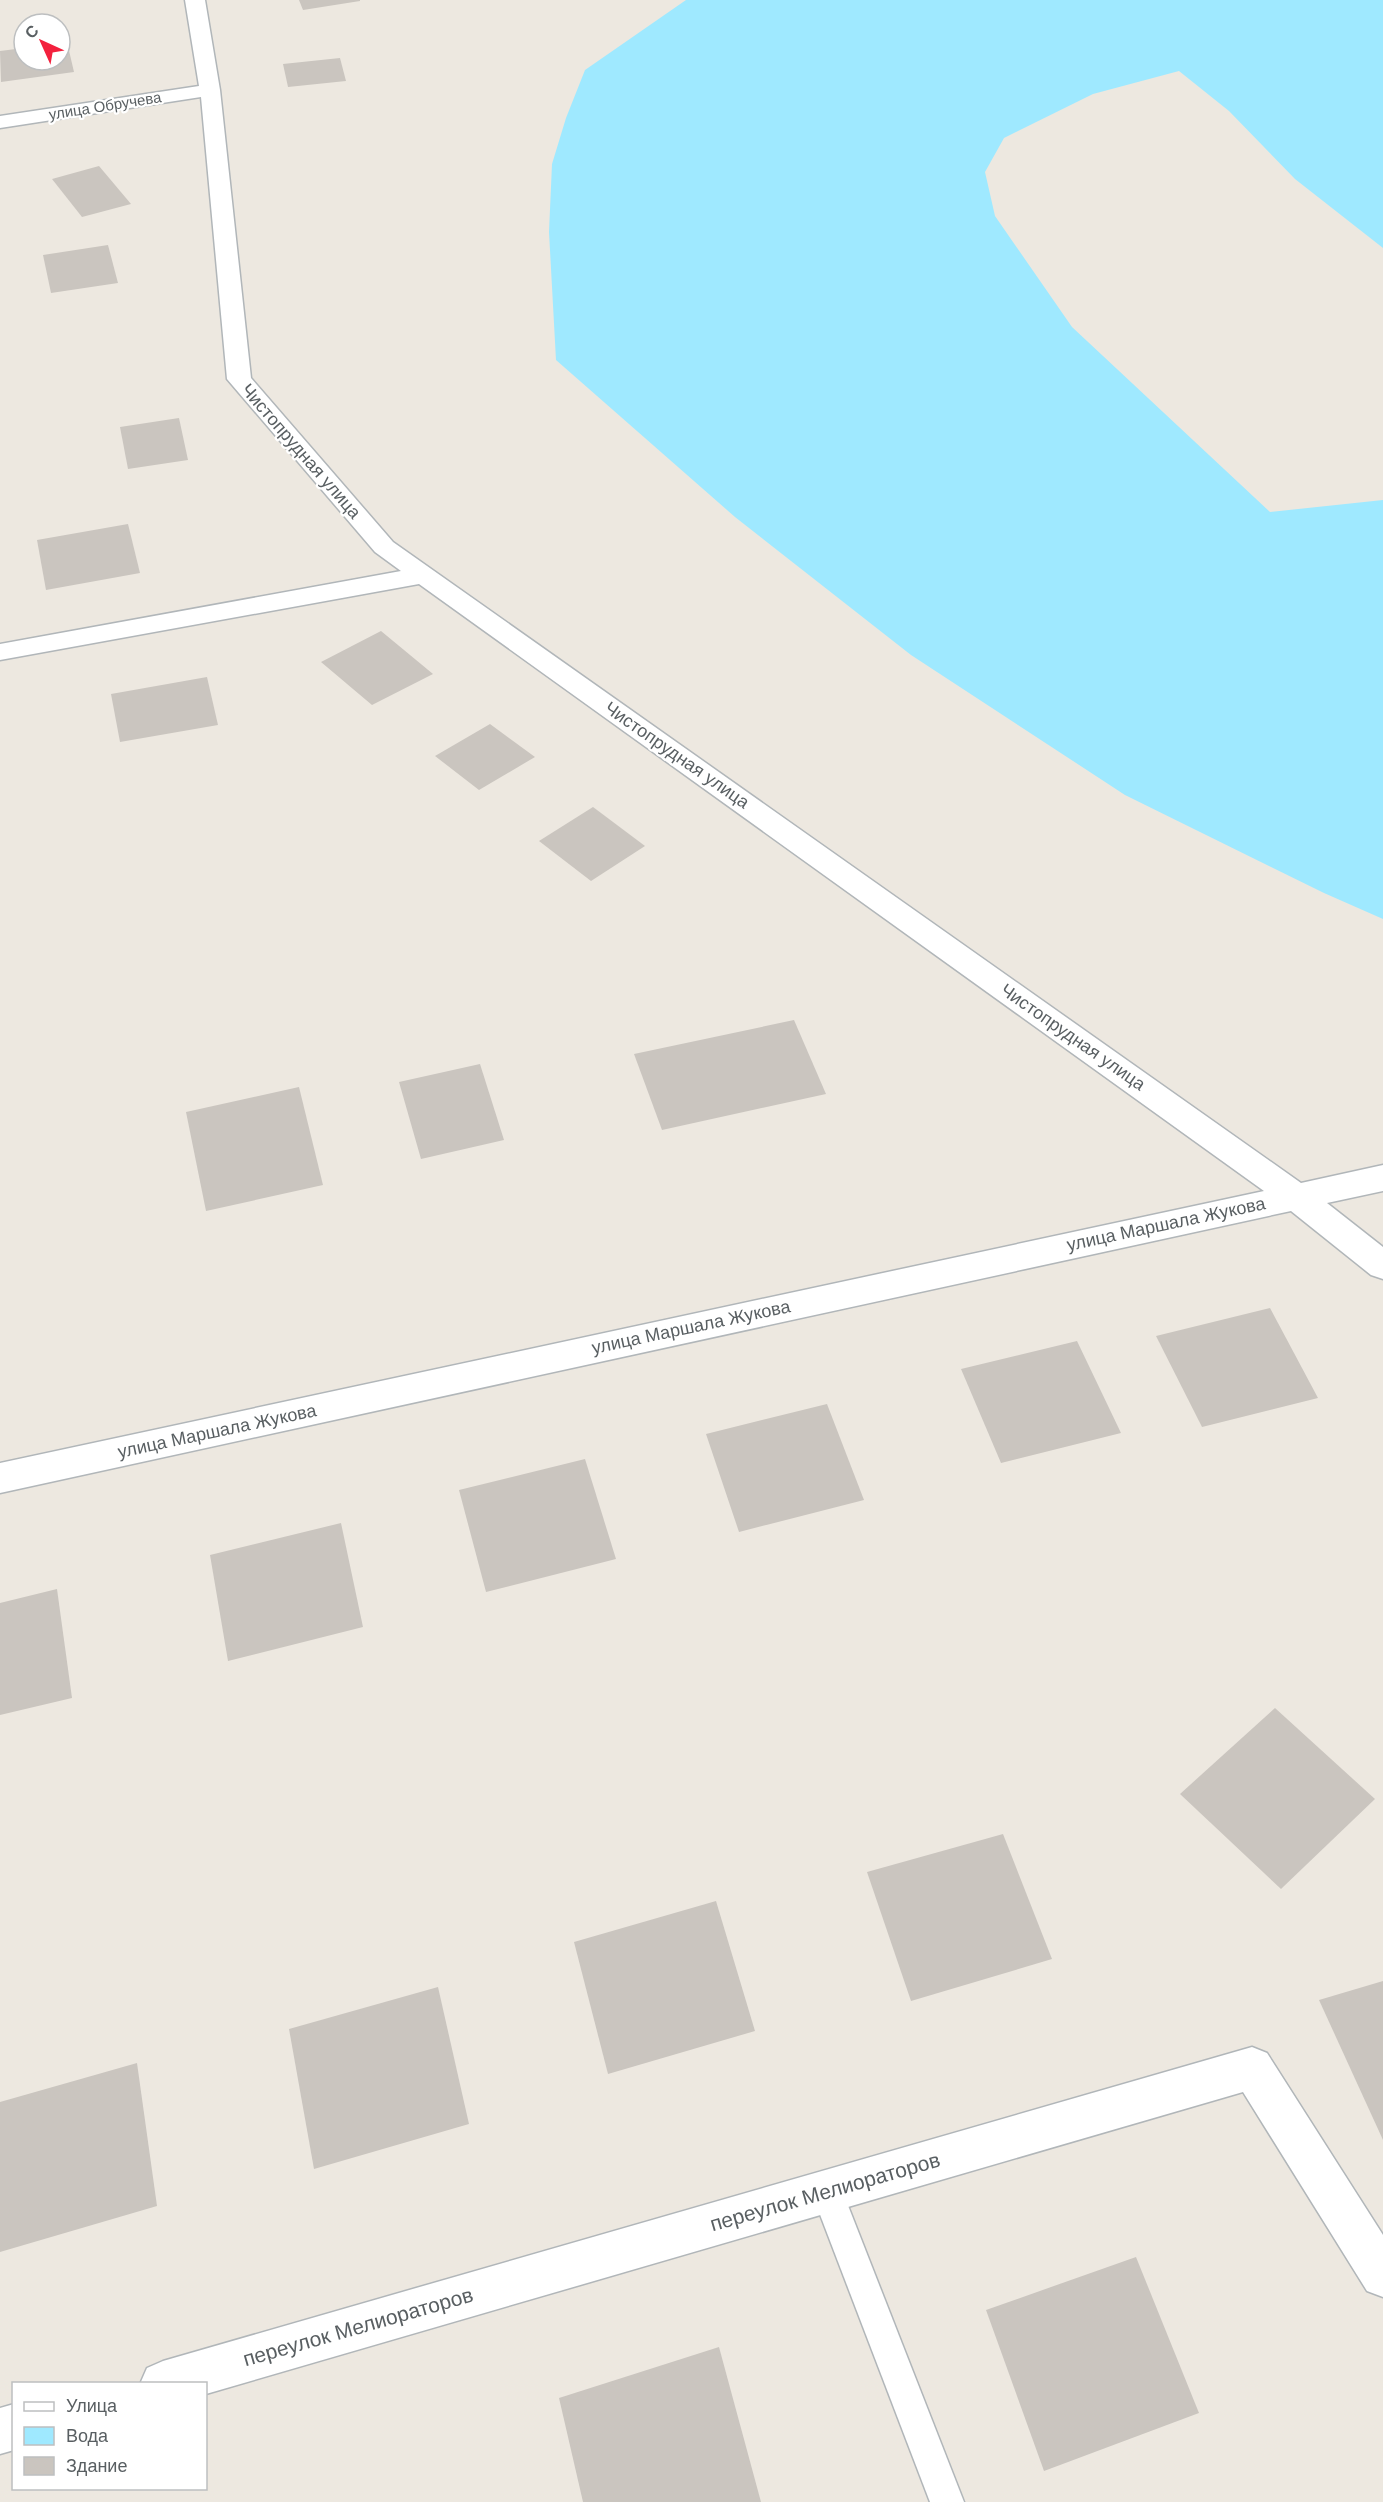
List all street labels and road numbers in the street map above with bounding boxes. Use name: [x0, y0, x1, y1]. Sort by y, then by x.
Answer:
street label: улица Обручева: [47, 88, 163, 123]
street label: Чистопрудная улица: [237, 380, 366, 523]
street label: Чистопрудная улица: [601, 698, 754, 813]
street label: Чистопрудная улица: [997, 980, 1150, 1095]
street label: улица Маршала Жукова: [1065, 1193, 1268, 1255]
street label: улица Маршала Жукова: [590, 1296, 793, 1358]
street label: улица Маршала Жукова: [116, 1400, 319, 1462]
street label: переулок Мелиораторов: [707, 2148, 943, 2235]
street label: переулок Мелиораторов: [240, 2283, 476, 2370]

